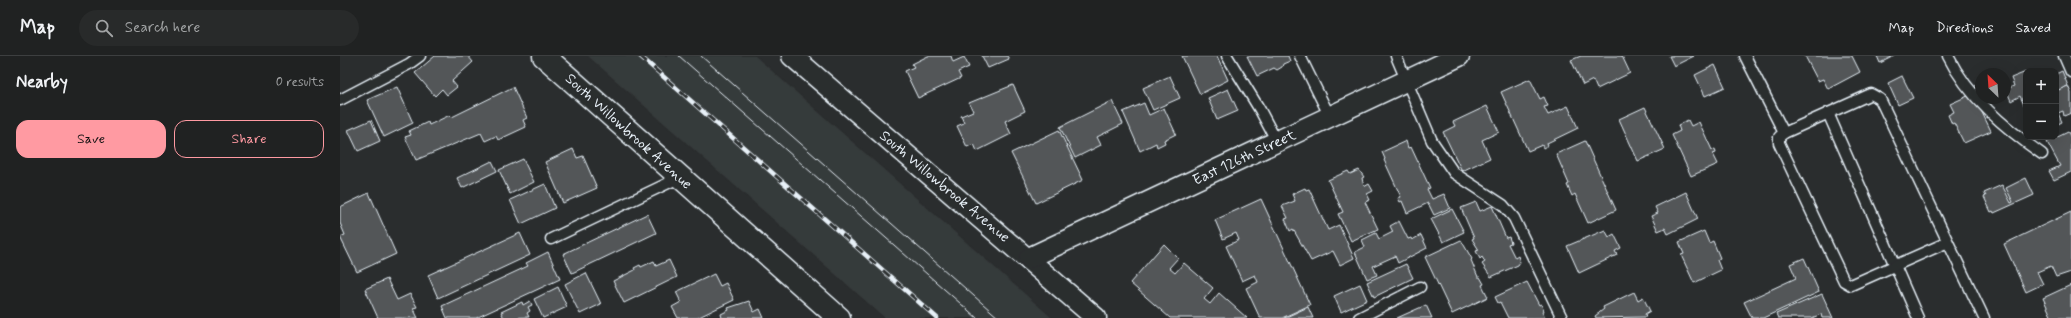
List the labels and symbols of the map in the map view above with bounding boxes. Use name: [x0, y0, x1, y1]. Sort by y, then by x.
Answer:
north arrow: [1975, 68, 2011, 104]
street label: South Willowbrook Avenue: [560, 69, 696, 194]
street label: East 126th Street: [1190, 125, 1299, 191]
street label: South Willowbrook Avenue: [875, 126, 1014, 248]

